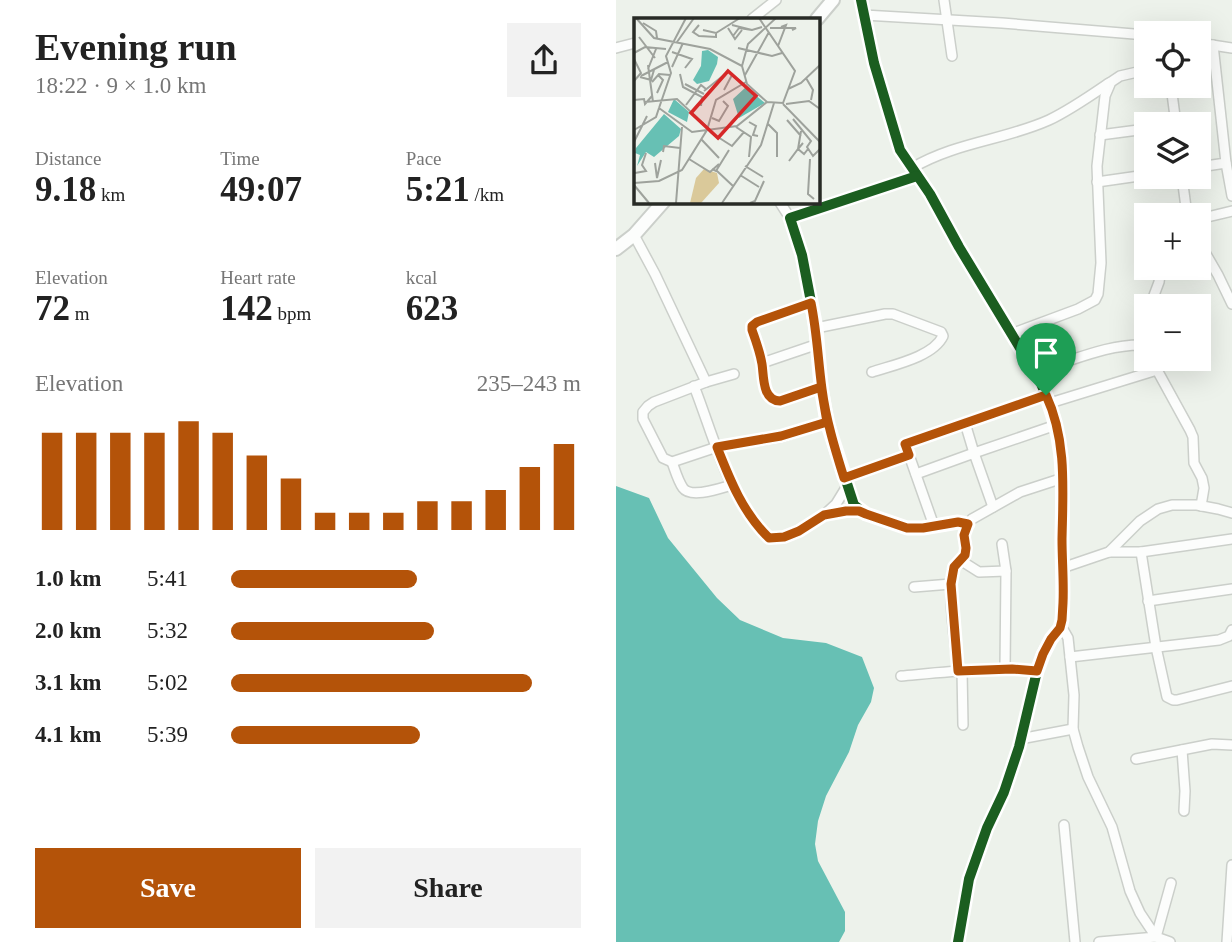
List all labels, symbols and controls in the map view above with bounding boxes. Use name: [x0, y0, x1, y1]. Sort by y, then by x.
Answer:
inset map: [634, 18, 819, 203]
map controls: [1134, 21, 1211, 371]
button: locate: [1134, 21, 1211, 98]
button: share: [507, 23, 581, 97]
text: Evening run: [35, 26, 237, 68]
text: 18:22 · 9 × 1.0 km: [35, 73, 206, 98]
button: layers: [1134, 112, 1211, 189]
text: Distance: [35, 148, 101, 169]
text: Time: [220, 148, 260, 169]
text: Pace: [406, 148, 442, 169]
text: 9.18: [35, 170, 96, 209]
text: 49:07: [220, 170, 302, 209]
text: 5:21: [406, 170, 470, 209]
text: km: [96, 184, 125, 205]
text: /km: [470, 184, 504, 205]
button: +: [1134, 203, 1211, 280]
text: Elevation: [35, 267, 108, 288]
text: Heart rate: [220, 267, 296, 288]
text: kcal: [406, 267, 437, 288]
text: 72: [35, 289, 70, 328]
text: 142: [220, 289, 273, 328]
text: 623: [406, 289, 458, 328]
button: −: [1134, 294, 1211, 371]
text: m: [70, 303, 90, 324]
text: bpm: [273, 303, 311, 324]
pin: [1016, 323, 1076, 395]
icon: arrive: [1027, 334, 1065, 372]
text: Elevation: [35, 371, 123, 396]
text: 235–243 m: [477, 371, 581, 396]
text: 1.0 km: [35, 566, 101, 591]
text: 5:41: [147, 566, 188, 591]
text: 2.0 km: [35, 618, 101, 643]
text: 5:32: [147, 618, 188, 643]
text: 3.1 km: [35, 670, 101, 695]
text: 5:02: [147, 670, 188, 695]
text: 4.1 km: [35, 722, 101, 747]
text: 5:39: [147, 722, 188, 747]
button: Save: [35, 848, 301, 928]
button: Share: [315, 848, 581, 928]

